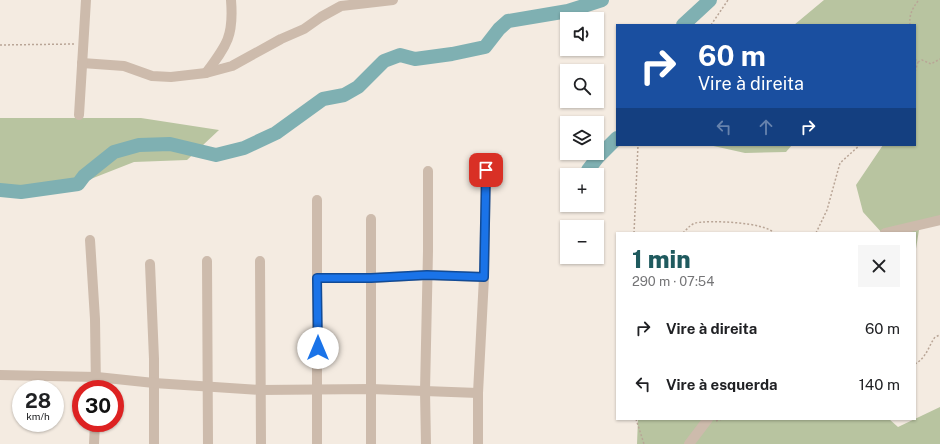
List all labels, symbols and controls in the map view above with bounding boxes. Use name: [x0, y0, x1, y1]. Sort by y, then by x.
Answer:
map controls: [560, 12, 604, 264]
button: sound: [560, 12, 604, 56]
text: 60 m: [698, 39, 766, 72]
icon: right: [632, 40, 684, 92]
button: search: [560, 64, 604, 108]
text: Vire à direita: [698, 73, 804, 94]
button: layers: [560, 116, 604, 160]
icon: left: [713, 116, 735, 138]
icon: ahead: [755, 116, 777, 138]
icon: right: [797, 116, 819, 138]
pin: [469, 153, 503, 187]
icon: arrive: [475, 159, 497, 181]
button: +: [560, 168, 604, 212]
button: −: [560, 220, 604, 264]
text: 1 min: [632, 245, 691, 273]
button: close: [858, 245, 900, 287]
text: 290 m · 07:54: [632, 274, 714, 289]
icon: right: [632, 317, 654, 339]
text: Vire à direita: [666, 320, 757, 337]
text: 60 m: [865, 320, 900, 337]
position arrow: [297, 327, 339, 369]
icon: left: [632, 373, 654, 395]
text: Vire à esquerda: [666, 376, 778, 393]
text: 140 m: [859, 376, 900, 393]
speed limit sign: 30: [72, 380, 124, 432]
text: 28: [25, 389, 51, 413]
text: km/h: [26, 410, 50, 422]

